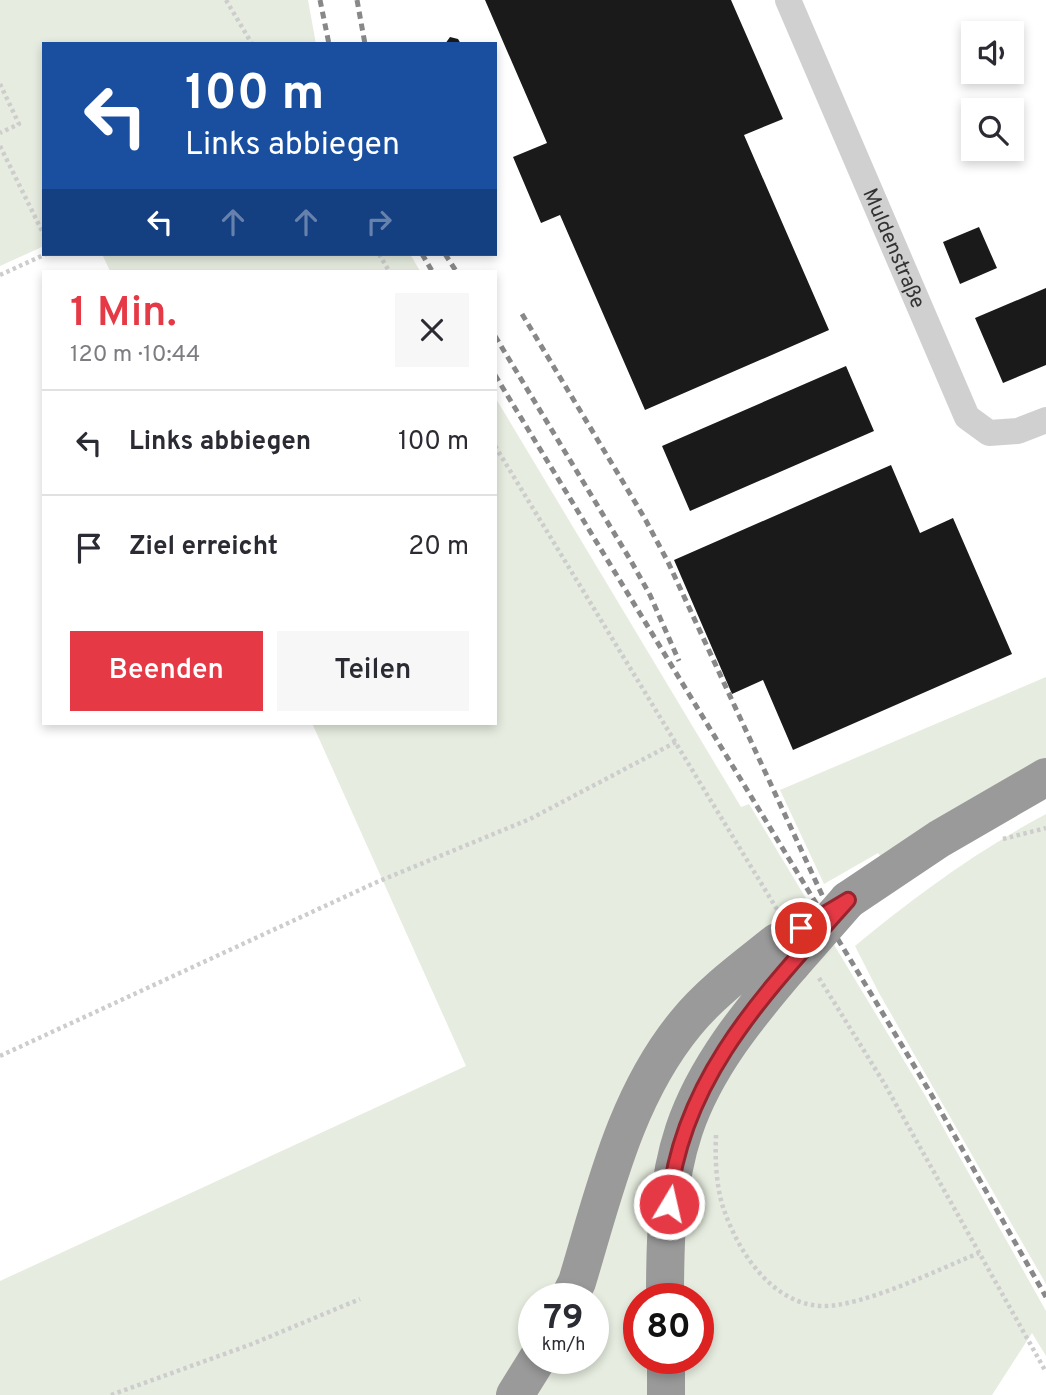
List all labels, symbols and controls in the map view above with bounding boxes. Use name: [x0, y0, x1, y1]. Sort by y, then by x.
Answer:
map controls: [961, 21, 1024, 161]
button: sound: [961, 21, 1024, 84]
text: 100 m: [185, 65, 324, 127]
icon: left: [70, 70, 161, 161]
button: search: [961, 98, 1024, 161]
text: Links abbiegen: [185, 126, 400, 166]
street label: Muldenstraße: [856, 185, 931, 313]
icon: left: [141, 203, 179, 241]
icon: ahead: [214, 203, 252, 241]
icon: ahead: [287, 203, 325, 241]
icon: right: [360, 203, 398, 241]
text: 1 Min.: [70, 288, 177, 341]
button: close: [395, 293, 469, 367]
text: 120 m · 10:44: [70, 341, 200, 370]
icon: left: [70, 424, 108, 462]
text: Links abbiegen: [129, 426, 311, 459]
text: 100 m: [398, 426, 469, 459]
icon: arrive: [70, 529, 108, 567]
text: Ziel erreicht: [129, 531, 278, 564]
text: 20 m: [408, 531, 469, 564]
button: Beenden: [70, 631, 263, 711]
button: Teilen: [277, 631, 469, 711]
pin: [771, 898, 831, 958]
icon: arrive: [782, 909, 820, 947]
position arrow: [632, 1167, 706, 1241]
speed limit sign: 80: [623, 1283, 714, 1374]
text: 79: [543, 1297, 584, 1341]
text: km/h: [542, 1334, 585, 1357]

